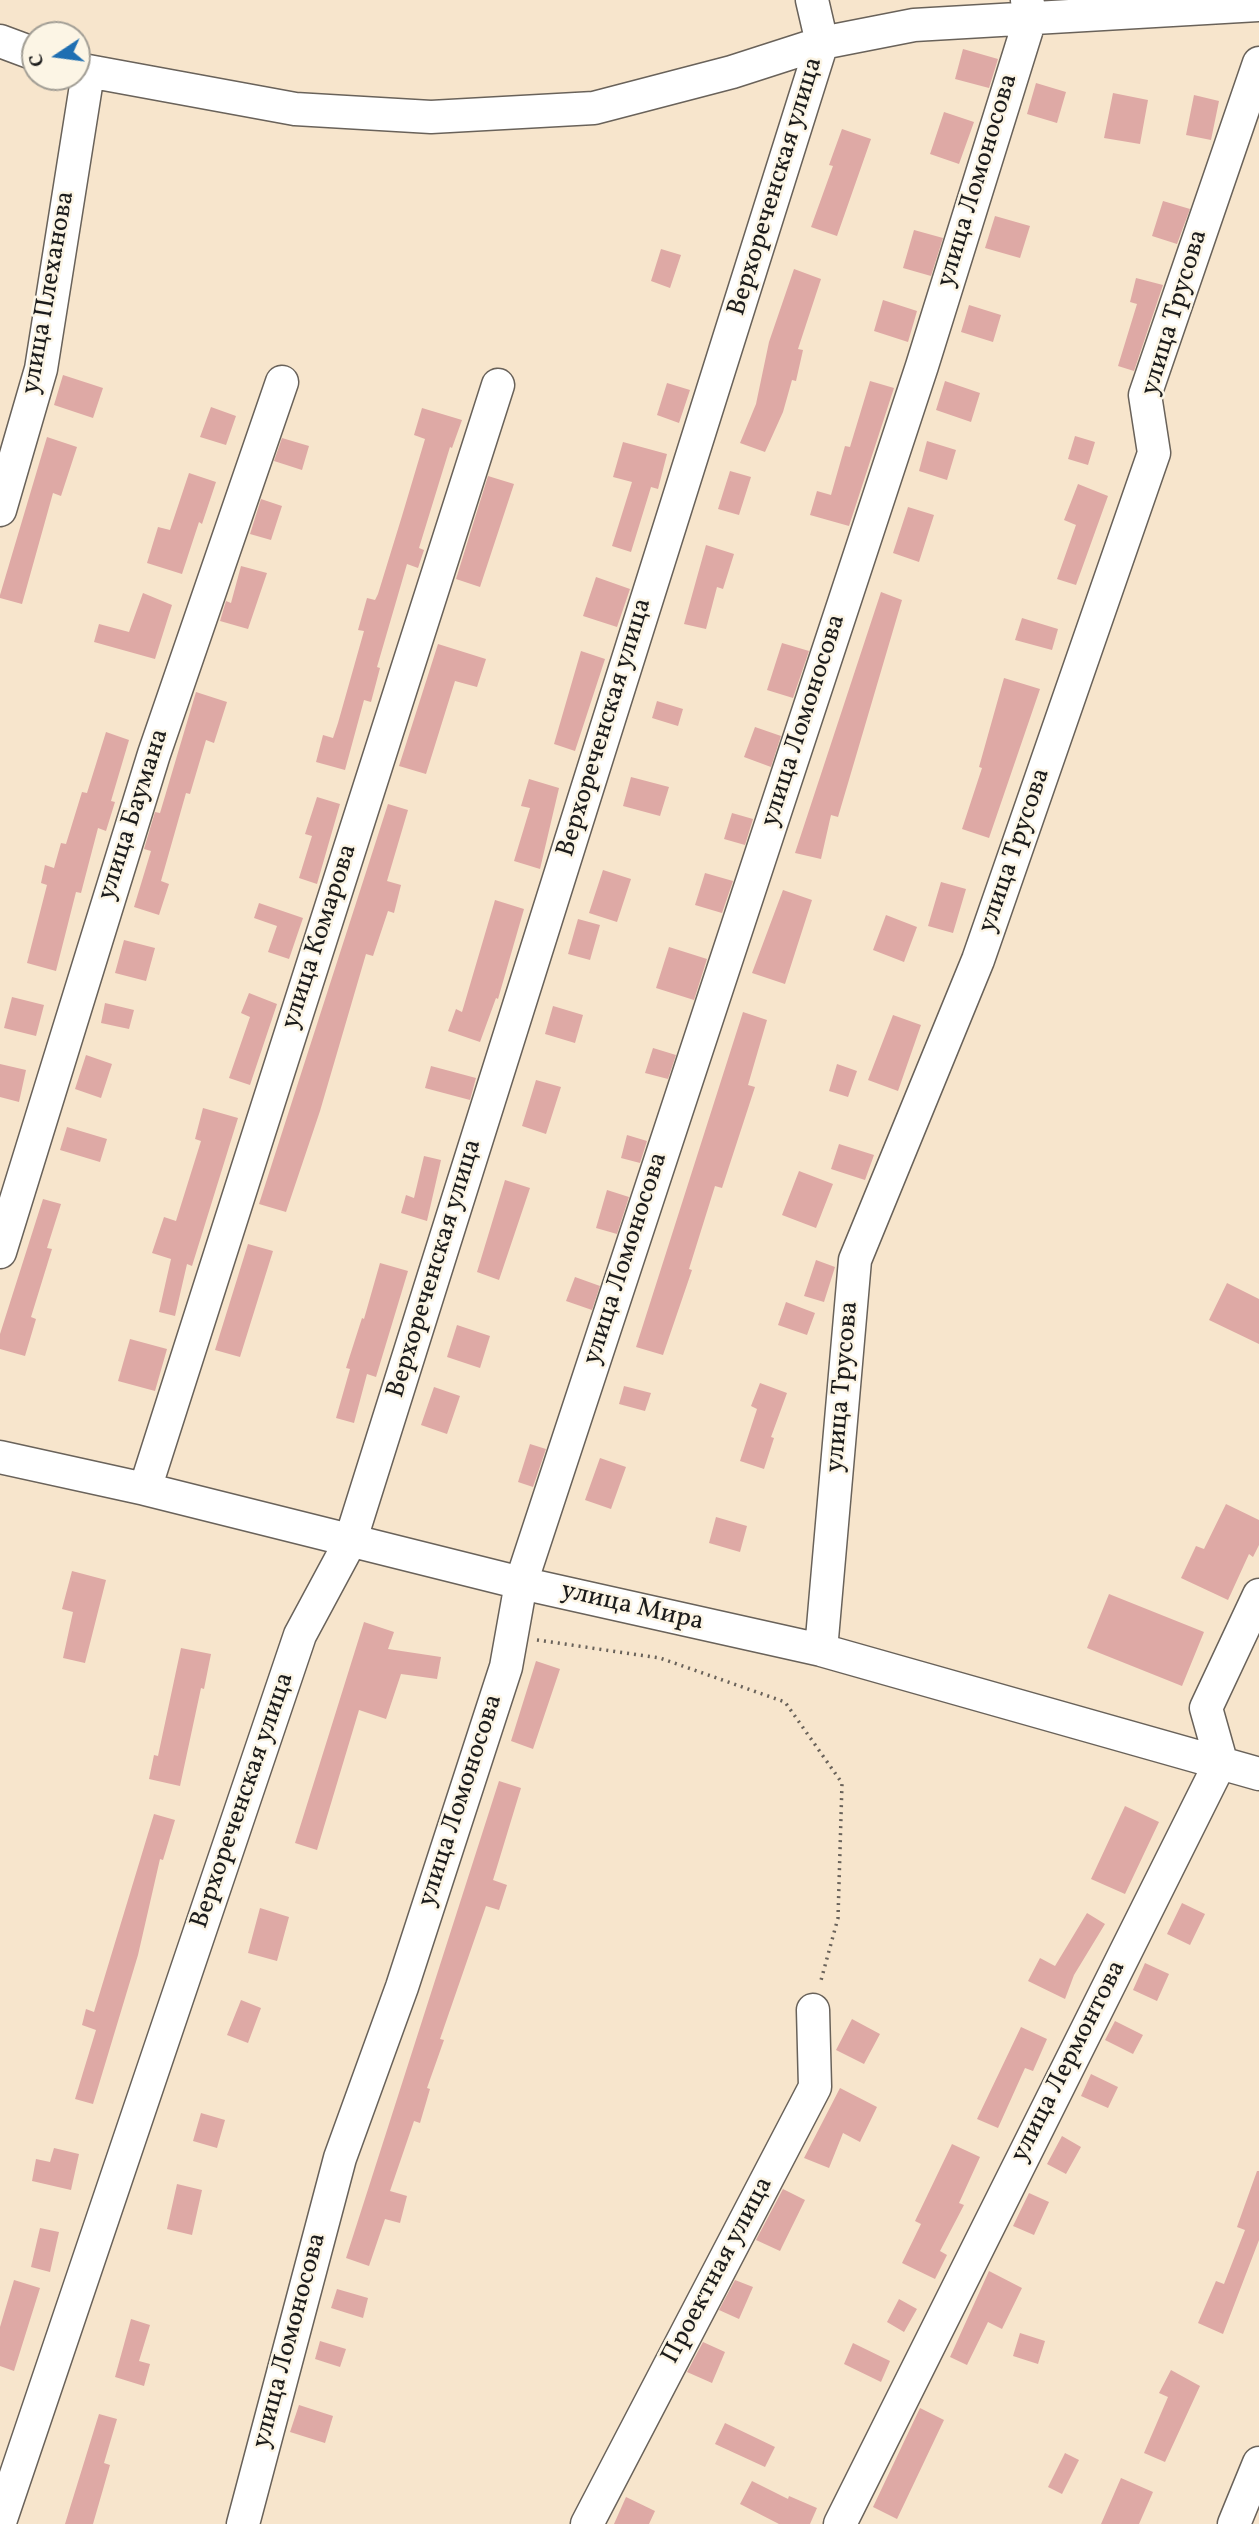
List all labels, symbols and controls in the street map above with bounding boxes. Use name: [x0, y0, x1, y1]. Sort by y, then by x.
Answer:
north arrow: [21, 21, 91, 91]
text: С: [23, 51, 52, 69]
street label: Верхореченская улица: [723, 54, 831, 320]
street label: улица Ломоносова: [932, 71, 1026, 291]
street label: улица Плеханова: [17, 189, 83, 397]
street label: улица Трусова: [1136, 226, 1216, 400]
street label: Верхореченская улица: [552, 595, 660, 861]
street label: улица Ломоносова: [756, 611, 854, 831]
street label: улица Баумана: [93, 725, 177, 905]
street label: улица Трусова: [973, 765, 1059, 937]
street label: улица Комарова: [276, 841, 366, 1033]
street label: Верхореченская улица: [382, 1136, 490, 1402]
street label: улица Ломоносова: [578, 1149, 676, 1369]
street label: улица Трусова: [821, 1300, 867, 1474]
street label: улица Мира: [558, 1576, 706, 1640]
street label: Верхореченская улица: [186, 1669, 302, 1933]
street label: улица Ломоносова: [413, 1691, 511, 1911]
street label: улица Лермонтова: [1006, 1956, 1134, 2168]
street label: Проектная улица: [657, 2172, 781, 2370]
street label: улица Ломоносова: [247, 2230, 335, 2452]

